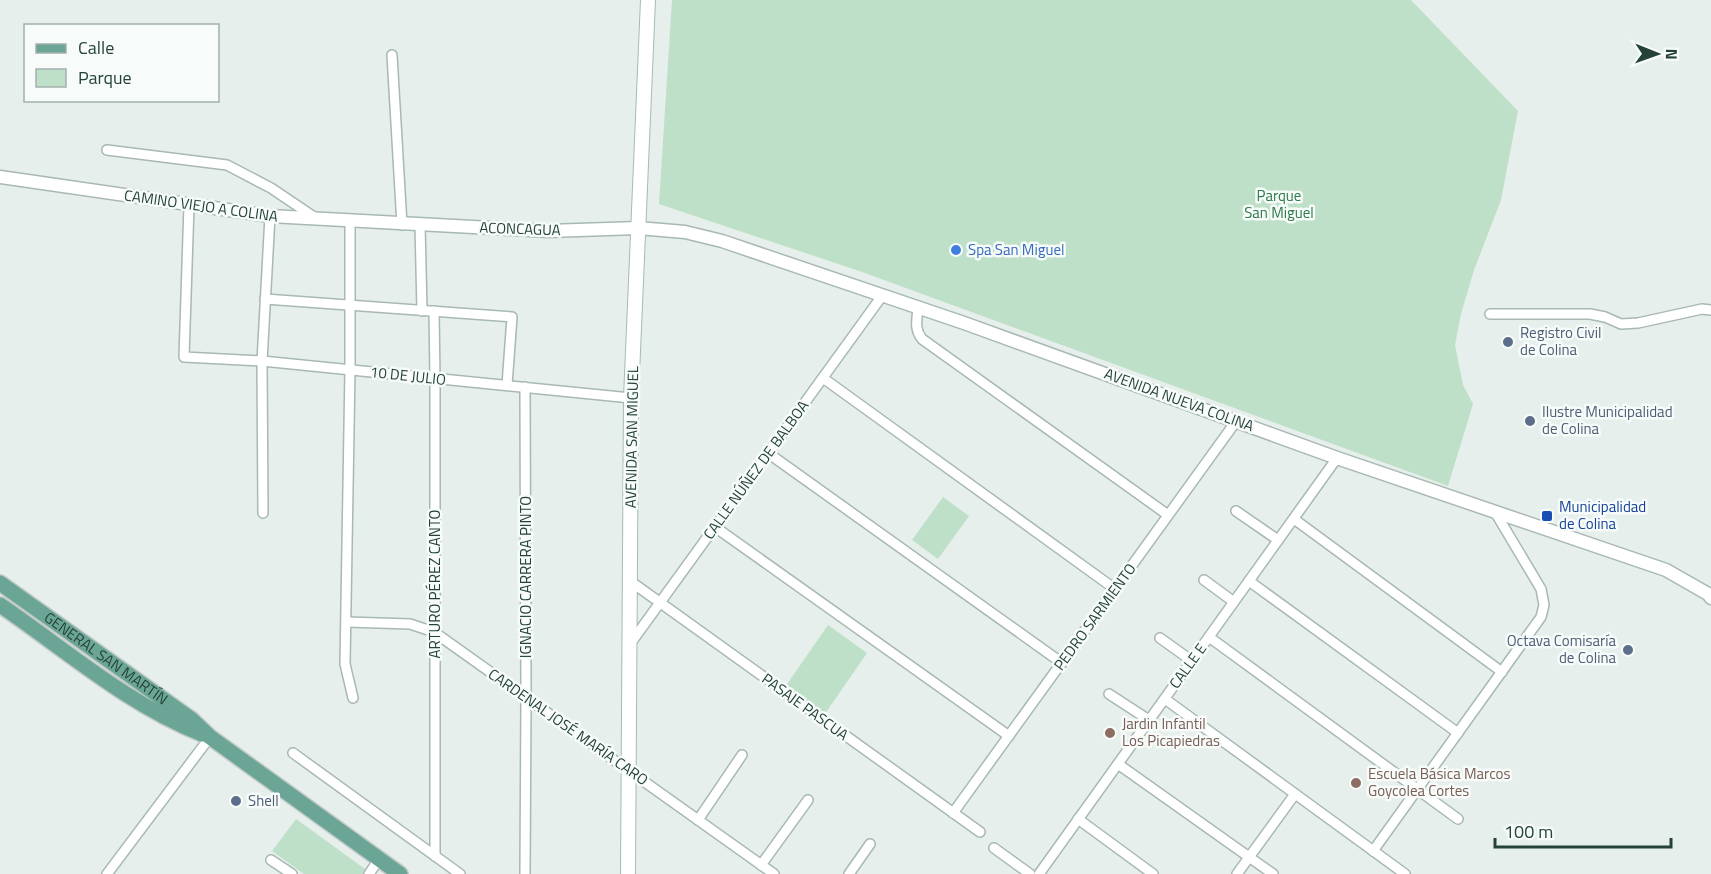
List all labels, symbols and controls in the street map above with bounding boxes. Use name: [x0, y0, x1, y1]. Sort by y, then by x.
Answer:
legend: [24, 24, 219, 102]
north arrow: [1627, 24, 1687, 84]
text: Calle: [78, 34, 114, 61]
text: N: [1660, 49, 1684, 60]
text: Parque: [78, 64, 132, 91]
street label: CAMINO VIEJO A COLINA: [123, 183, 280, 228]
park label: Parque San Miguel: [1244, 184, 1314, 224]
street label: ACONCAGUA: [479, 216, 561, 241]
place label: Spa San Miguel: [968, 238, 1064, 261]
marker: Spa San Miguel: [949, 243, 963, 257]
place label: Registro Civil de Colina: [1520, 321, 1602, 361]
marker: Registro Civil de Colina: [1501, 335, 1515, 349]
street label: 10 DE JULIO: [369, 360, 447, 391]
street label: AVENIDA NUEVA COLINA: [1101, 362, 1257, 437]
street label: AVENIDA SAN MIGUEL: [619, 366, 644, 508]
street label: CALLE NÚÑEZ DE BALBOA: [697, 395, 814, 544]
place label: Ilustre Municipalidad de Colina: [1542, 400, 1673, 440]
marker: Ilustre Municipalidad de Colina: [1523, 414, 1537, 428]
place label: Municipalidad de Colina: [1559, 495, 1646, 535]
street label: IGNACIO CARRERA PINTO: [514, 496, 537, 658]
street label: ARTURO PÉREZ CANTO: [423, 509, 446, 658]
marker: Municipalidad de Colina: [1540, 509, 1554, 523]
street label: PEDRO SARMIENTO: [1048, 558, 1141, 675]
street label: GENERAL SAN MARTÍN: [39, 606, 173, 710]
place label: Octava Comisaría de Colina: [1507, 629, 1616, 669]
street label: CALLE E: [1163, 638, 1212, 693]
marker: Octava Comisaría de Colina: [1621, 643, 1635, 657]
street label: CARDENAL JOSÉ MARÍA CARO: [484, 662, 653, 791]
street label: PASAJE PASCUA: [757, 667, 853, 746]
place label: Jardin Infantil Los Picapiedras: [1122, 712, 1220, 752]
marker: Jardin Infantil Los Picapiedras: [1103, 726, 1117, 740]
place label: Escuela Básica Marcos Goycolea Cortes: [1368, 762, 1511, 802]
marker: Escuela Básica Marcos Goycolea Cortes: [1349, 776, 1363, 790]
place label: Shell: [248, 789, 279, 812]
marker: Shell: [229, 794, 243, 808]
scale bar: [1495, 811, 1670, 849]
text: 100 m: [1504, 818, 1553, 845]

